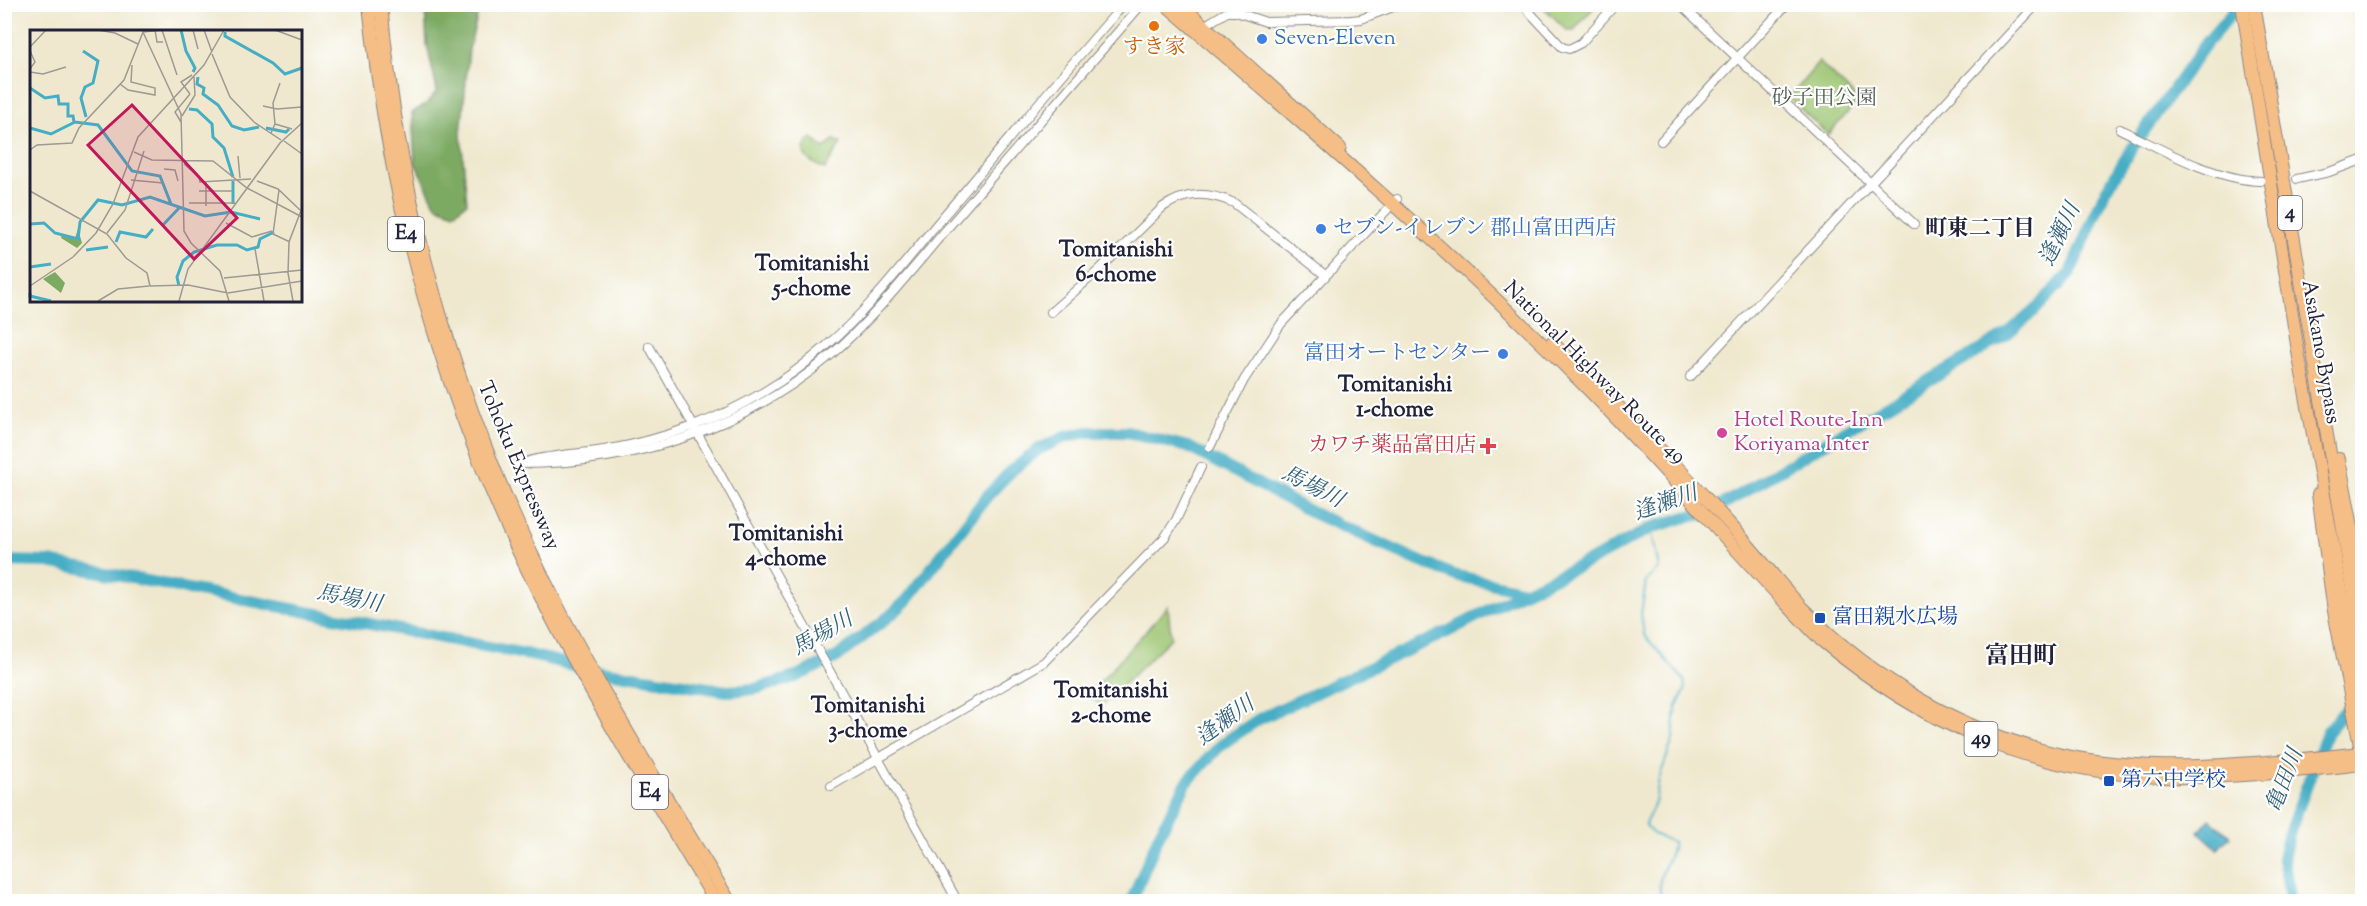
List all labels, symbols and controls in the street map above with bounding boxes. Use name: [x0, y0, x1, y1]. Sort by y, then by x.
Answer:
marker: すき家: [1147, 19, 1161, 33]
place label: Seven-Eleven: [1274, 24, 1396, 54]
inset map: [30, 30, 302, 302]
marker: Seven-Eleven: [1255, 32, 1269, 46]
place label: すき家: [1123, 33, 1186, 63]
park label: 砂子田公園: [1772, 84, 1877, 114]
road number: 4: [2278, 196, 2302, 230]
water label: 逢瀬川: [2032, 197, 2091, 272]
place label: セブン-イレブン 郡山富田西店: [1333, 214, 1616, 244]
district label: 町東二丁目: [1925, 214, 2035, 246]
road number: E4: [388, 217, 424, 251]
marker: セブン-イレブン 郡山富田西店: [1314, 222, 1328, 236]
district label: Tomitanishi 6-chome: [1059, 235, 1174, 292]
district label: Tomitanishi 5-chome: [755, 249, 870, 306]
street label: National Highway Route 49: [1496, 275, 1692, 471]
street label: Asakano Bypass: [2293, 278, 2347, 426]
place label: 富田オートセンター: [1303, 339, 1491, 369]
marker: 富田オートセンター: [1496, 347, 1510, 361]
district label: Tomitanishi 1-chome: [1338, 370, 1453, 427]
street label: Tohoku Expressway: [469, 377, 567, 556]
place label: Hotel Route-Inn Koriyama Inter: [1734, 406, 1883, 460]
marker: Hotel Route-Inn Koriyama Inter: [1715, 426, 1729, 440]
place label: カワチ薬品富田店: [1308, 431, 1476, 461]
marker: カワチ薬品富田店: [1481, 439, 1495, 453]
water label: 馬場川: [1275, 459, 1350, 518]
water label: 逢瀬川: [1630, 477, 1704, 530]
district label: Tomitanishi 4-chome: [729, 519, 844, 576]
water label: 馬場川: [314, 578, 386, 622]
place label: 富田親水広場: [1832, 603, 1958, 633]
water label: 馬場川: [786, 604, 861, 665]
marker: 富田親水広場: [1813, 611, 1827, 625]
district label: 富田町: [1985, 640, 2057, 674]
district label: Tomitanishi 2-chome: [1054, 676, 1169, 733]
water label: 逢瀬川: [1190, 688, 1264, 754]
district label: Tomitanishi 3-chome: [811, 691, 926, 748]
road number: 49: [1964, 722, 1998, 756]
water label: 亀田川: [2259, 743, 2313, 818]
place label: 第六中学校: [2121, 766, 2226, 796]
marker: 第六中学校: [2102, 774, 2116, 788]
road number: E4: [632, 775, 668, 809]

